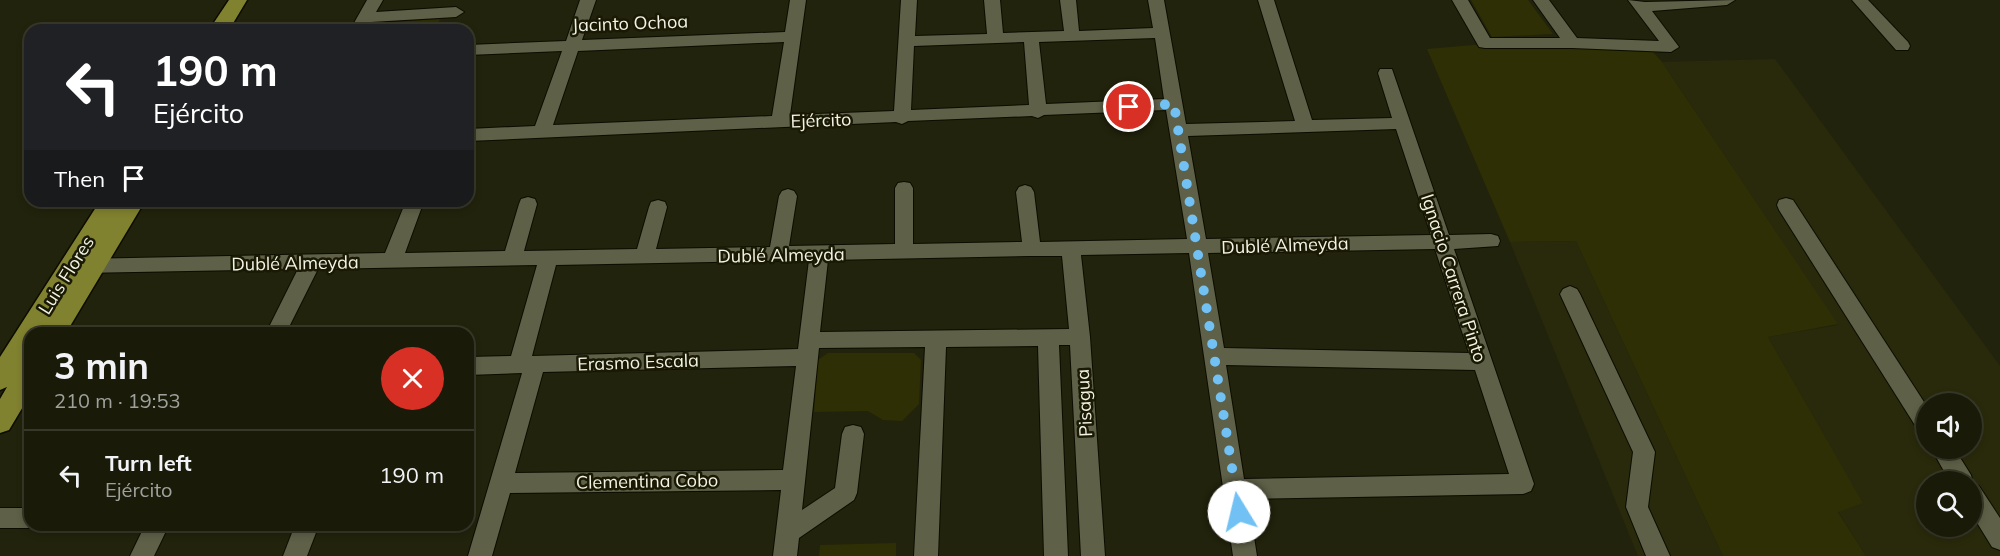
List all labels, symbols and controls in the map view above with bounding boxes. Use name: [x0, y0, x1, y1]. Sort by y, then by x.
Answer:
street label: Jacinto Ochoa: [572, 9, 688, 37]
text: 190 m: [153, 44, 278, 97]
icon: left: [54, 48, 132, 126]
pin: [1103, 81, 1154, 132]
icon: arrive: [1112, 90, 1145, 123]
text: Ejército: [153, 96, 244, 130]
street label: Ejército: [790, 107, 852, 133]
icon: arrive: [117, 162, 150, 195]
text: Then: [54, 165, 105, 193]
street label: Ignacio Carrera Pinto: [1416, 191, 1492, 365]
street label: Dublé Almeyda: [1221, 231, 1349, 259]
street label: Luis Flores: [33, 232, 99, 318]
street label: Dublé Almeyda: [717, 242, 845, 268]
street label: Dublé Almeyda: [231, 250, 359, 276]
text: 3 min: [54, 343, 149, 388]
button: close: [381, 347, 444, 410]
street label: Erasmo Escala: [577, 348, 699, 376]
street label: Pisagua: [1071, 369, 1097, 437]
text: 210 m · 19:53: [54, 388, 180, 413]
map controls: [1916, 393, 1982, 537]
button: sound: [1916, 393, 1982, 459]
text: Turn left: [105, 449, 192, 477]
icon: left: [54, 459, 87, 492]
text: 190 m: [379, 461, 444, 489]
street label: Clementina Cobo: [576, 468, 718, 494]
button: search: [1916, 471, 1982, 537]
text: Ejército: [105, 477, 173, 502]
position arrow: [1207, 480, 1271, 544]

